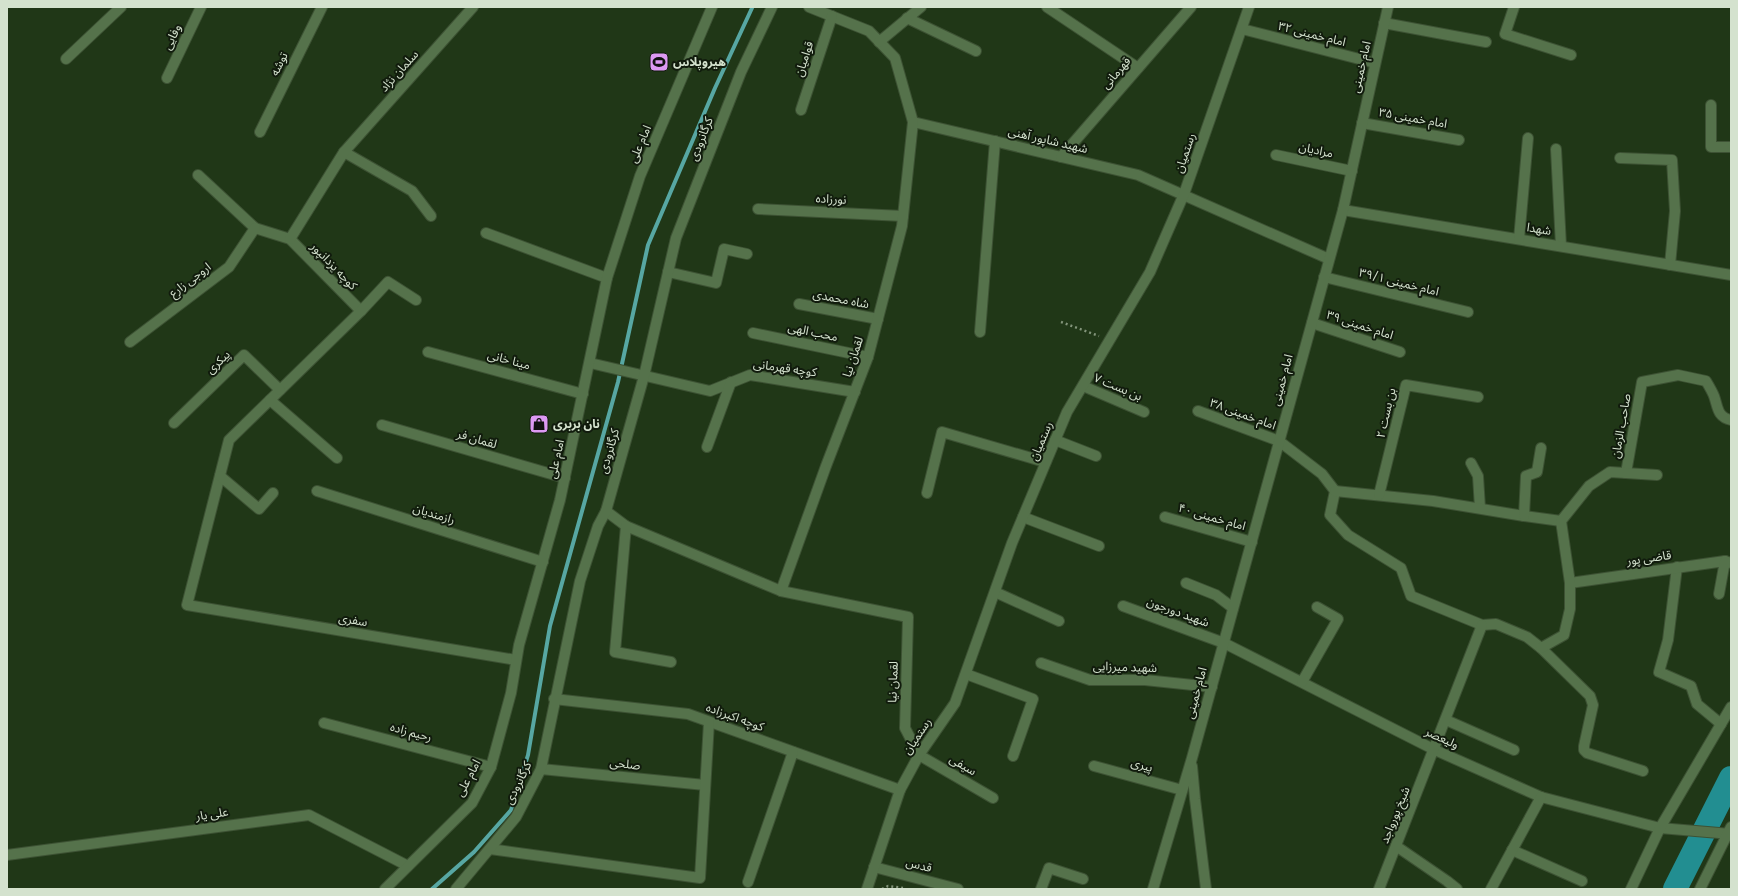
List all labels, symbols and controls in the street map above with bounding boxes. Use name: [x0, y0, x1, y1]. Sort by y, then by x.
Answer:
street label: امام خمینی ۳۲: [1276, 19, 1347, 51]
street label: وفایی: [160, 22, 184, 52]
street label: قوامیان: [792, 40, 816, 78]
street label: امام خمینی: [1348, 40, 1376, 95]
street label: سلمان نژاد: [377, 47, 421, 95]
street label: توشه: [267, 50, 291, 78]
sports icon: هیروپلاس: [648, 51, 670, 73]
street label: قهرمانی: [1098, 54, 1134, 92]
place label: هیروپلاس: [673, 55, 726, 71]
street label: امام خمینی ۳۵: [1377, 105, 1448, 133]
street label: کرگانرودی: [686, 114, 716, 163]
street label: امام علی: [626, 123, 656, 166]
street label: شهید شاپور آهنی: [1007, 124, 1089, 157]
street label: رستمیان: [1172, 131, 1198, 175]
street label: مرادیان: [1298, 140, 1334, 161]
street label: نورزاده: [815, 191, 847, 207]
street label: شهدا: [1526, 220, 1552, 238]
street label: کوچه یزدانپور: [306, 239, 361, 294]
street label: اروجی زارع: [166, 260, 215, 302]
street label: امام خمینی ۳۹/۱: [1357, 265, 1440, 301]
street label: شاه محمدی: [812, 287, 870, 311]
street label: امام خمینی ۳۹: [1324, 308, 1395, 344]
street label: محب الهی: [787, 320, 839, 344]
street label: لقمان نیا: [840, 335, 866, 379]
street label: پیکری: [203, 347, 234, 378]
street label: مینا خانی: [486, 348, 532, 372]
street label: امام خمینی: [1268, 353, 1298, 408]
street label: کوچه قهرمانی: [752, 357, 819, 381]
street label: بن بست ۷: [1092, 371, 1144, 403]
street label: بن بست ۲: [1373, 387, 1399, 439]
street label: صاحب الزمان: [1608, 392, 1634, 460]
street label: امام خمینی ۳۸: [1207, 396, 1278, 434]
shop icon: نان بربری: [528, 413, 550, 435]
place label: نان بربری: [553, 417, 600, 431]
street label: رستمیان: [1027, 419, 1056, 463]
street label: لقمان فر: [455, 426, 498, 451]
street label: کرگانرودی: [596, 426, 622, 475]
street label: امام علی: [545, 438, 569, 480]
street label: رازمندیان: [411, 501, 457, 527]
street label: امام خمینی ۴۰: [1176, 501, 1247, 535]
street label: قاضی پور: [1625, 548, 1672, 569]
street label: شهید دورجون: [1145, 594, 1211, 630]
street label: سفری: [337, 611, 369, 629]
street label: شهید میرزایی: [1093, 659, 1157, 675]
street label: لقمان نیا: [885, 661, 901, 703]
street label: امام خمینی: [1182, 666, 1212, 721]
street label: کوچه اکبرزاده: [704, 700, 767, 735]
street label: رستمیان: [900, 715, 934, 757]
street label: رحیم زاده: [388, 720, 433, 746]
street label: ولیعصر: [1422, 724, 1461, 752]
street label: سیفی: [947, 752, 979, 778]
street label: صلحی: [609, 755, 641, 773]
street label: پیری: [1129, 755, 1154, 776]
street label: امام علی: [452, 757, 485, 800]
street label: کرگانرودی: [502, 758, 535, 807]
street label: شیخ پورواجد: [1377, 785, 1415, 846]
street label: علی یار: [194, 805, 229, 823]
street label: قدس: [905, 855, 933, 875]

